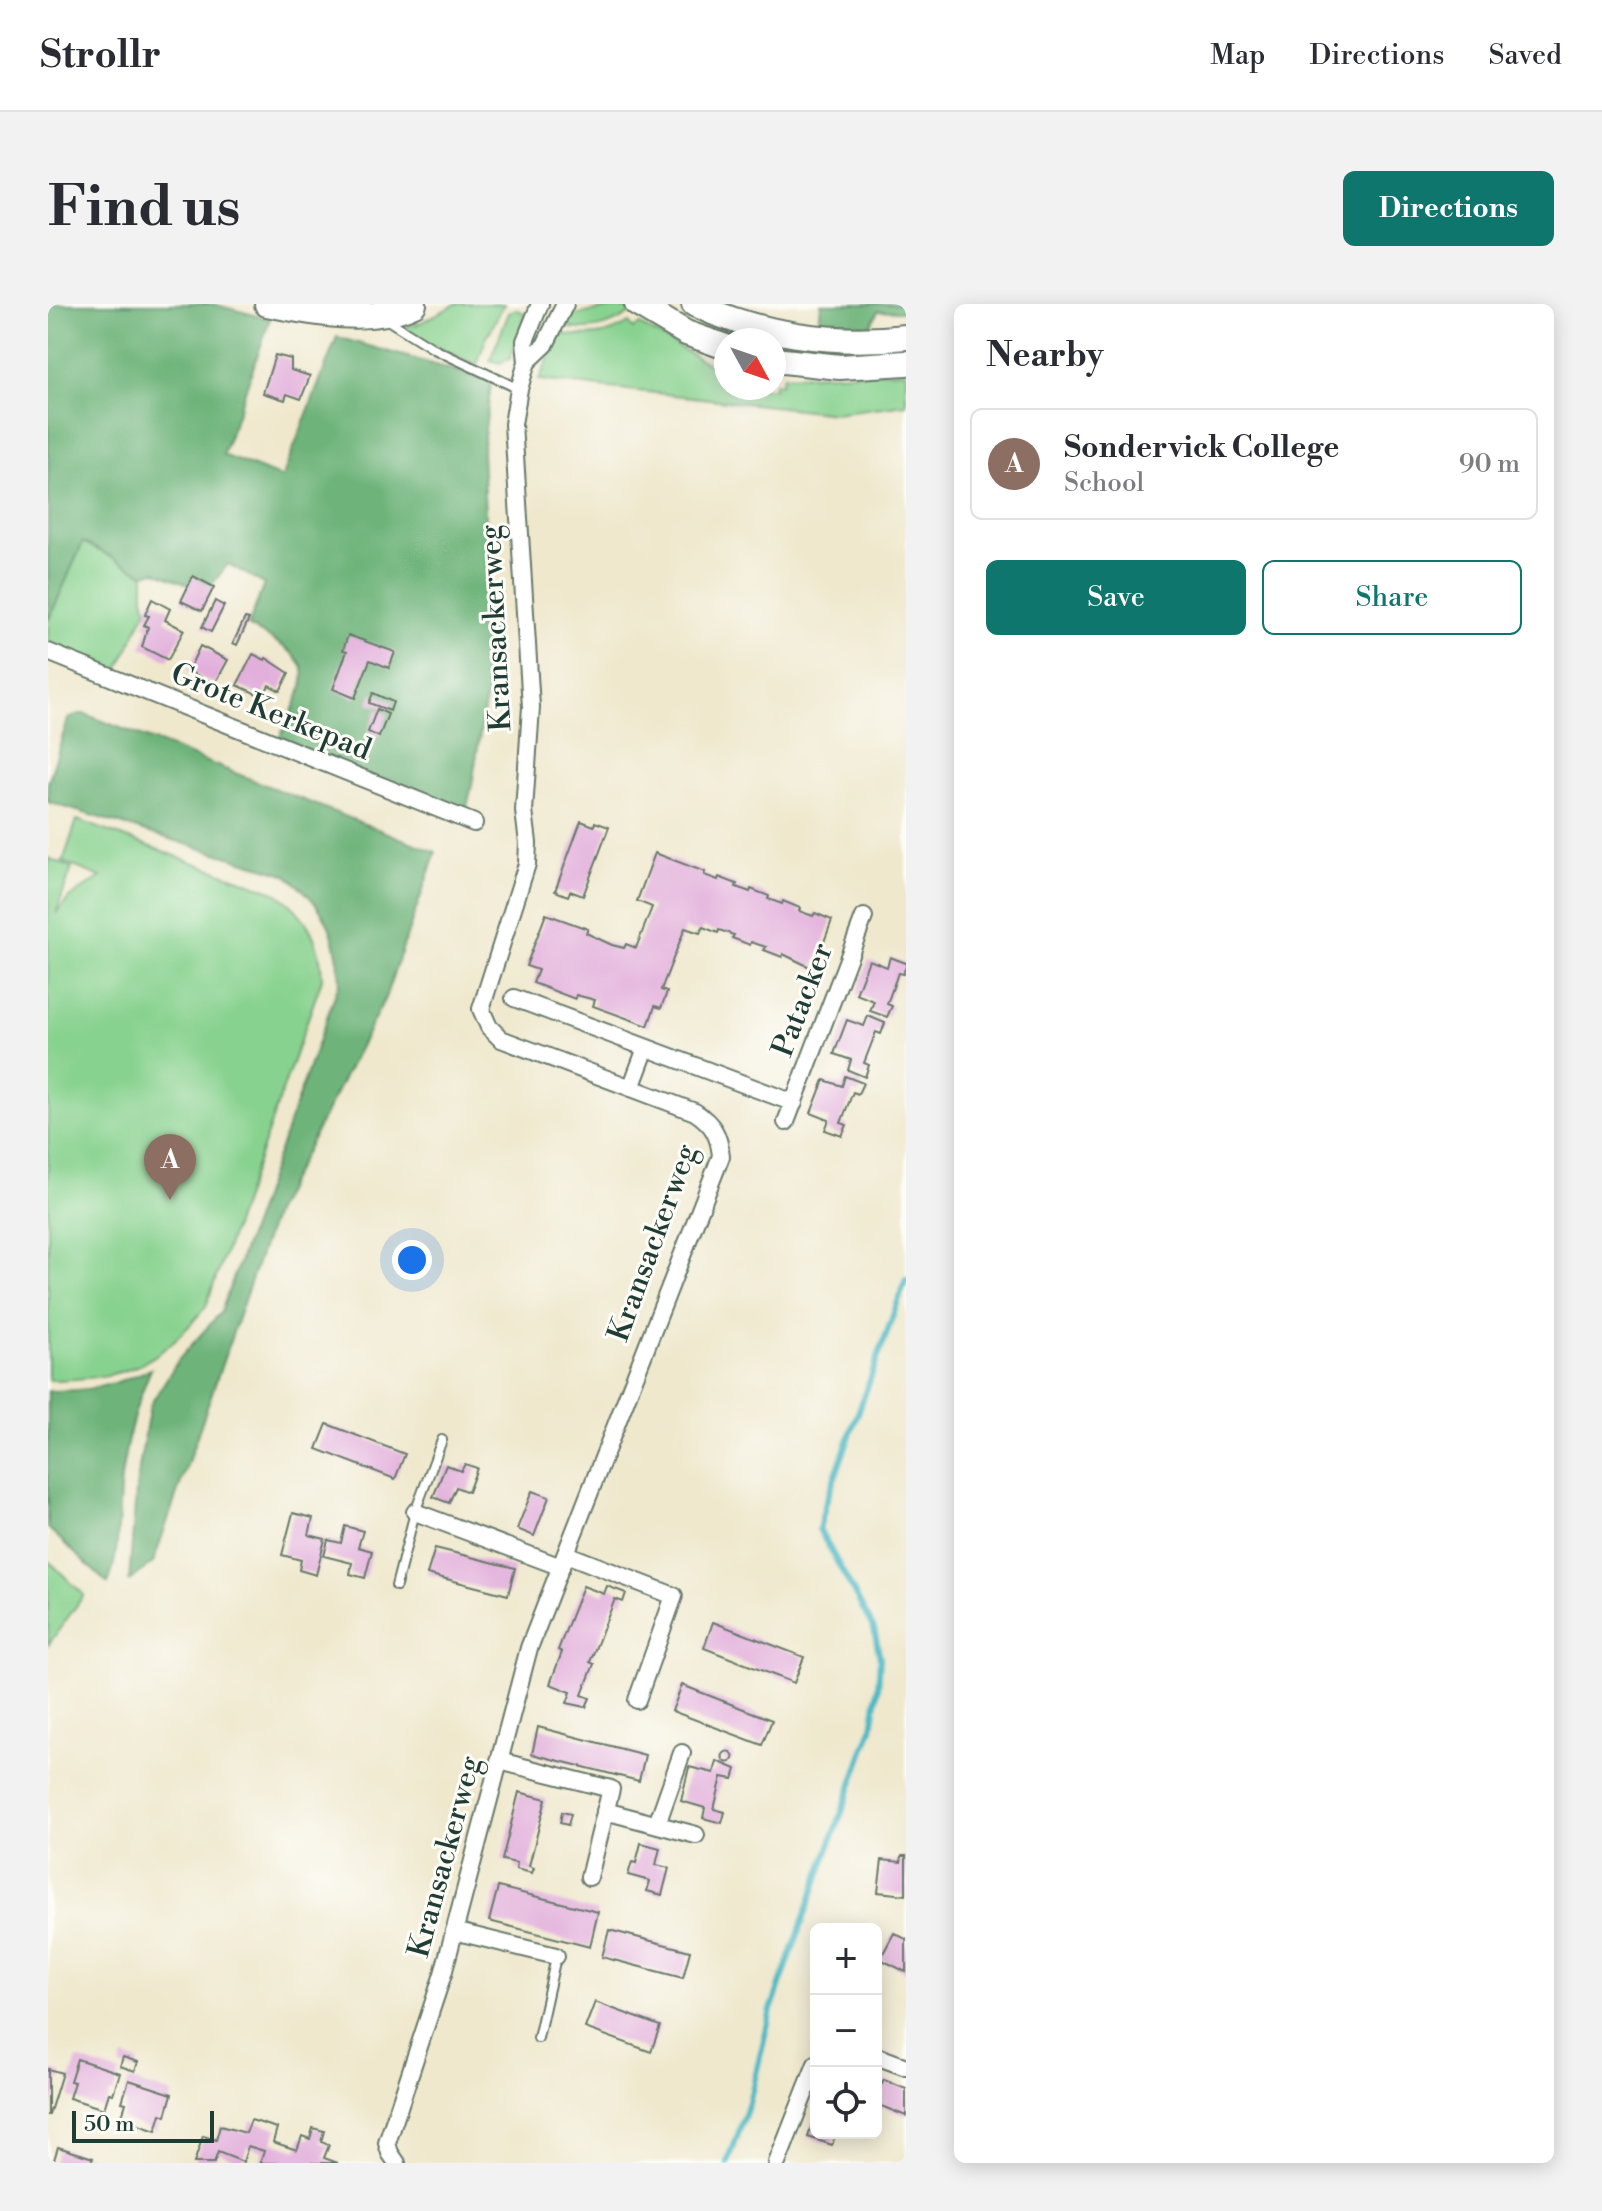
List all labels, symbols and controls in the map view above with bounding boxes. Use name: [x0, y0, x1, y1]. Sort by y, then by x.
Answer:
text: Strollr: [40, 32, 161, 79]
text: Map: [1210, 38, 1265, 73]
text: Directions: [1309, 38, 1444, 73]
text: Saved: [1488, 38, 1562, 73]
button: Directions: [1343, 171, 1554, 246]
text: Find us: [48, 173, 241, 243]
north arrow: [714, 328, 786, 400]
text: Nearby: [986, 335, 1104, 377]
text: Sondervick College: [1064, 429, 1339, 467]
text: A: [1005, 448, 1023, 480]
text: 90 m: [1459, 448, 1520, 480]
text: School: [1064, 467, 1144, 499]
street label: Kransackerweg: [472, 523, 520, 732]
button: Save: [986, 560, 1246, 635]
button: Share: [1262, 560, 1522, 635]
street label: Grote Kerkepad: [165, 655, 377, 769]
street label: Patacker: [764, 938, 842, 1062]
pin: A: [144, 1134, 196, 1200]
street label: Kransackerweg: [600, 1139, 706, 1347]
your location: [392, 1240, 432, 1280]
street label: Kransackerweg: [400, 1752, 490, 1962]
map controls: [810, 1923, 882, 2139]
button: +: [810, 1923, 882, 1995]
button: −: [810, 1995, 882, 2067]
button: locate: [810, 2067, 882, 2139]
scale bar: [72, 2107, 214, 2143]
text: 50 m: [84, 2111, 135, 2138]

